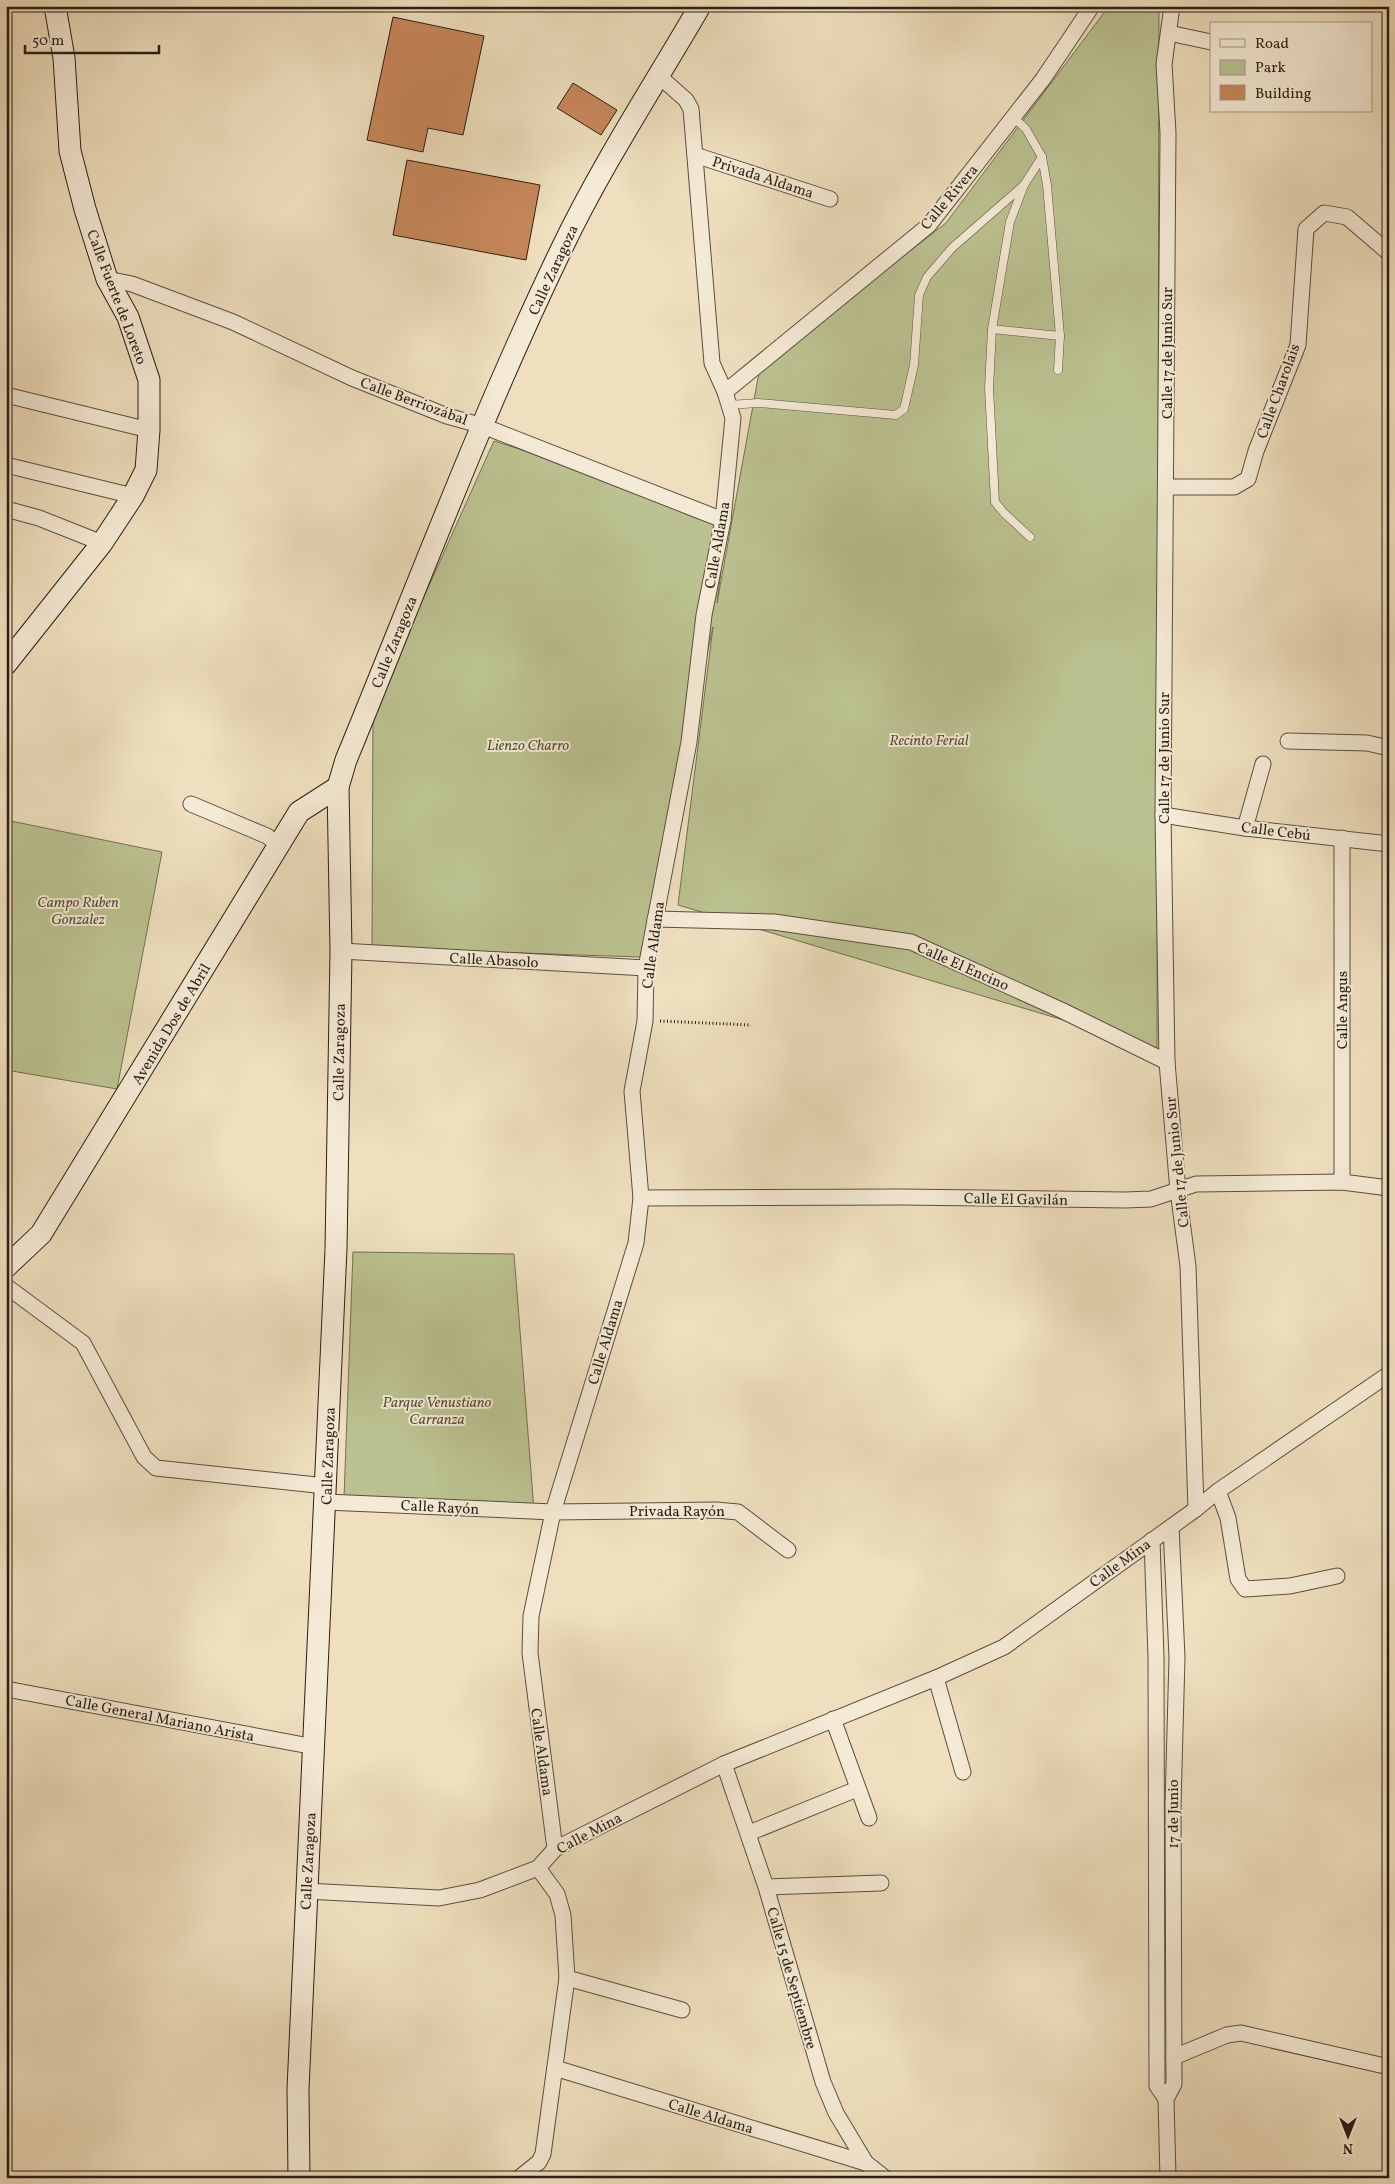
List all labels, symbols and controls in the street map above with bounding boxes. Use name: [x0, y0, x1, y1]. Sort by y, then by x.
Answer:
scale bar: [25, 22, 159, 54]
legend: [1210, 22, 1372, 112]
text: 50 m: [32, 31, 64, 52]
text: Road: [1255, 34, 1289, 55]
text: Park: [1255, 58, 1286, 79]
text: Building: [1255, 84, 1312, 105]
street label: Privada Aldama: [709, 152, 816, 205]
street label: Calle Rivera: [916, 161, 984, 235]
street label: Calle Zaragoza: [524, 222, 585, 319]
street label: Calle Fuerte de Loreto: [80, 227, 151, 368]
street label: Calle 17 de Junio Sur: [1158, 287, 1179, 419]
street label: Calle Charolais: [1253, 341, 1306, 442]
street label: Calle Berriozábal: [357, 373, 470, 432]
street label: Calle Aldama: [700, 500, 736, 590]
street label: Calle Zaragoza: [367, 593, 423, 692]
street label: Calle 17 de Junio Sur: [1155, 692, 1176, 824]
park label: Recinto Ferial: [889, 731, 969, 752]
park label: Lienzo Charro: [487, 736, 569, 757]
street label: Calle Cebú: [1240, 818, 1312, 847]
park label: Campo Ruben Gonzalez: [37, 893, 119, 931]
street label: Calle Aldama: [638, 900, 671, 990]
street label: Calle El Encino: [913, 938, 1012, 997]
street label: Calle Abasolo: [449, 949, 539, 974]
street label: Avenida Dos de Abril: [128, 960, 217, 1089]
street label: Calle Angus: [1333, 971, 1354, 1049]
street label: Calle Zaragoza: [329, 1003, 352, 1101]
street label: Calle 17 de Junio Sur: [1161, 1095, 1196, 1229]
street label: Calle El Gavilán: [964, 1189, 1068, 1212]
street label: Calle Aldama: [584, 1297, 629, 1388]
park label: Parque Venustiano Carranza: [383, 1393, 492, 1431]
street label: Calle Zaragoza: [317, 1407, 342, 1505]
street label: Calle Rayón: [400, 1496, 480, 1521]
street label: Privada Rayón: [629, 1502, 725, 1523]
street label: Calle Mina: [1086, 1535, 1156, 1594]
street label: Calle General Mariano Arista: [64, 1691, 256, 1748]
street label: Calle Aldama: [524, 1707, 557, 1797]
street label: 17 de Junio: [1164, 1779, 1185, 1849]
street label: Calle Mina: [553, 1808, 626, 1860]
street label: Calle Zaragoza: [296, 1812, 323, 1910]
street label: Calle 15 de Septiembre: [760, 1905, 821, 2052]
street label: Calle Aldama: [665, 2095, 756, 2140]
north arrow: [1322, 2112, 1372, 2162]
text: N: [1343, 2138, 1353, 2157]

